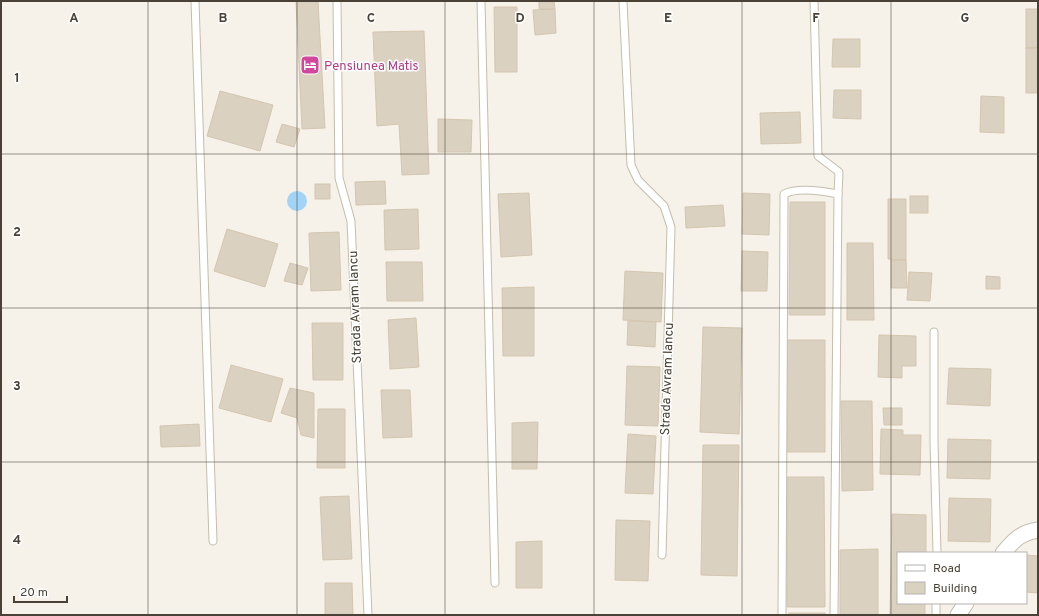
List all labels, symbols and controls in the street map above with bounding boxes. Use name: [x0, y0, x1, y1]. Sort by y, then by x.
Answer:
text: A: [69, 11, 79, 27]
text: B: [219, 11, 228, 27]
text: C: [367, 11, 375, 27]
text: D: [515, 11, 525, 27]
text: E: [664, 11, 672, 27]
text: F: [812, 11, 820, 27]
text: G: [961, 11, 970, 27]
hotel icon: Pensiunea Matis: [299, 54, 321, 76]
place label: Pensiunea Matis: [324, 59, 419, 75]
text: 1: [14, 71, 20, 87]
text: 2: [13, 225, 21, 241]
street label: Strada Avram Iancu: [346, 250, 366, 364]
street label: Strada Avram Iancu: [658, 322, 678, 436]
text: 3: [13, 379, 21, 395]
text: 4: [13, 533, 21, 549]
legend: [897, 552, 1027, 604]
text: Road: [933, 561, 961, 577]
scale bar: [14, 578, 67, 604]
text: Building: [933, 581, 977, 597]
text: 20 m: [20, 585, 48, 601]

